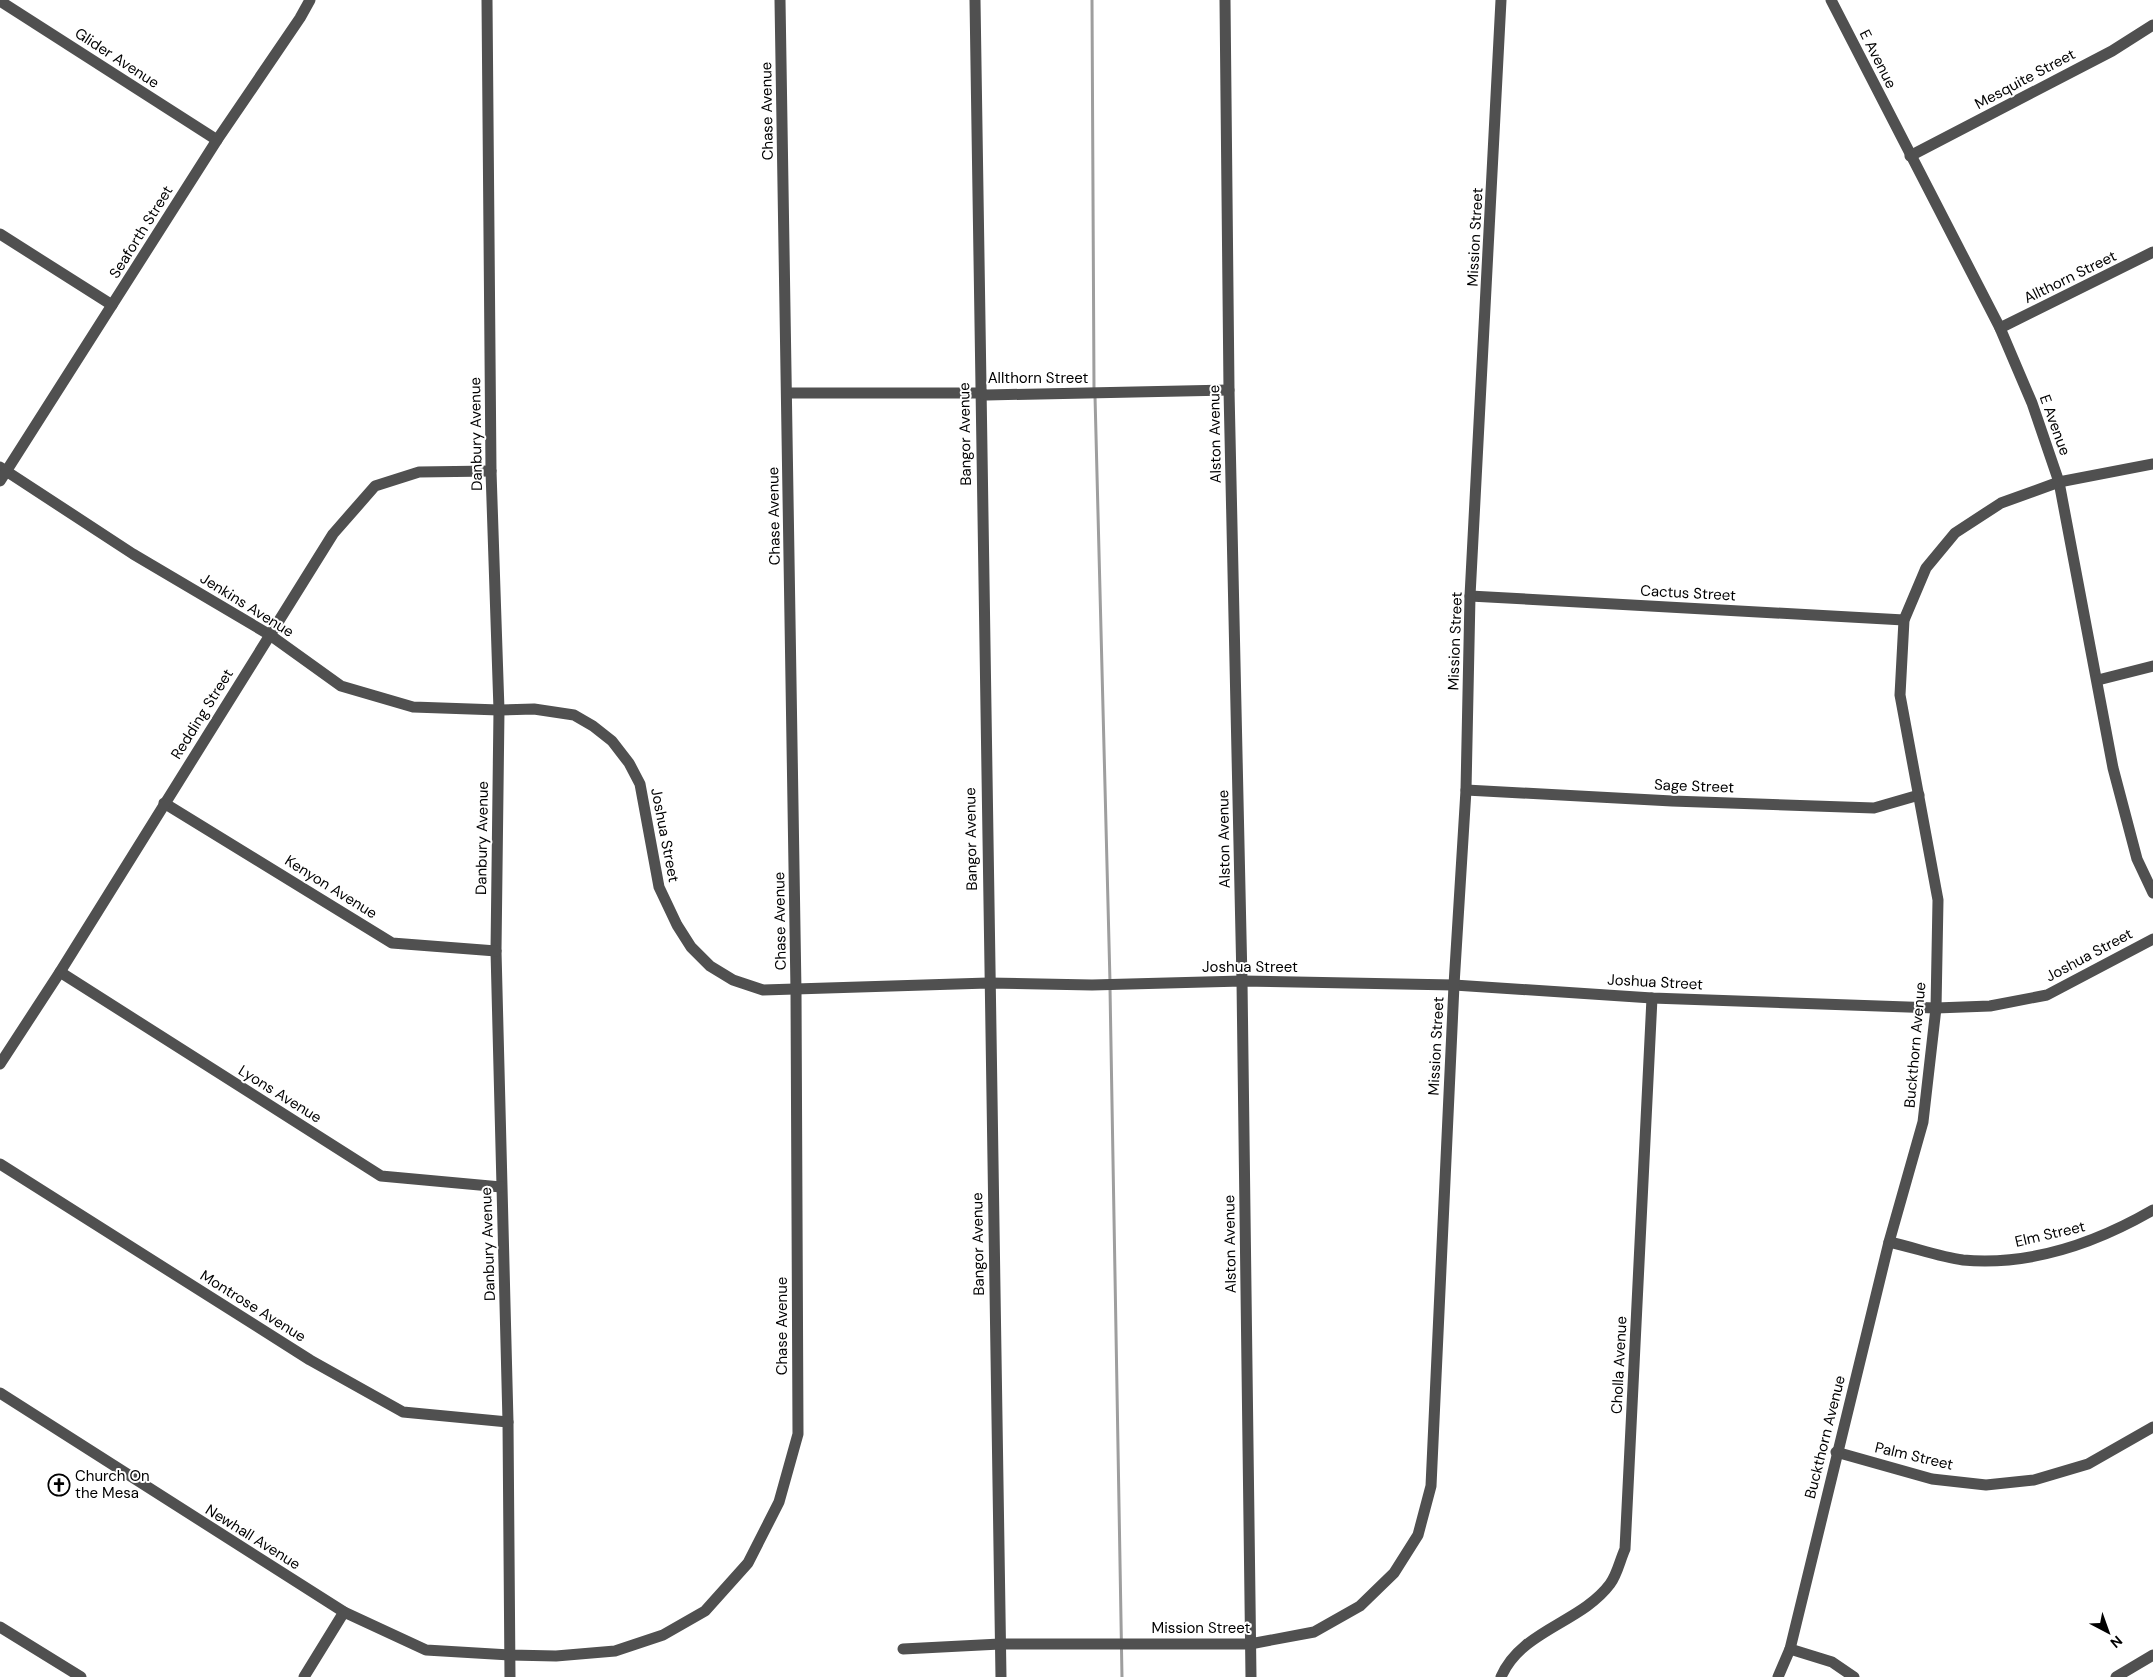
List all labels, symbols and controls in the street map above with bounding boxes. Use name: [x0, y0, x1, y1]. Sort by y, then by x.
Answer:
street label: Glider Avenue: [71, 23, 163, 93]
street label: E Avenue: [1855, 26, 1901, 92]
street label: Mesquite Street: [1971, 44, 2079, 114]
street label: Chase Avenue: [756, 62, 778, 160]
street label: Seaforth Street: [105, 182, 178, 282]
street label: Mission Street: [1462, 187, 1488, 287]
street label: Allthorn Street: [2020, 246, 2120, 308]
street label: Allthorn Street: [988, 368, 1088, 388]
street label: Danbury Avenue: [465, 377, 487, 491]
street label: Bangor Avenue: [954, 382, 976, 486]
street label: Alston Avenue: [1204, 385, 1226, 483]
street label: E Avenue: [2035, 392, 2075, 458]
street label: Chase Avenue: [763, 467, 785, 565]
street label: Jenkins Avenue: [196, 568, 298, 642]
street label: Cactus Street: [1640, 581, 1736, 605]
street label: Mission Street: [1443, 591, 1467, 691]
street label: Redding Street: [166, 665, 238, 763]
street label: Sage Street: [1654, 775, 1734, 797]
street label: Danbury Avenue: [471, 781, 493, 895]
street label: Joshua Street: [646, 786, 684, 884]
street label: Bangor Avenue: [960, 787, 982, 891]
street label: Alston Avenue: [1213, 790, 1235, 888]
street label: Kenyon Avenue: [281, 851, 381, 923]
street label: Chase Avenue: [769, 872, 791, 970]
street label: Joshua Street: [2042, 924, 2136, 986]
street label: Joshua Street: [1202, 957, 1298, 977]
street label: Joshua Street: [1607, 970, 1703, 994]
street label: Buckthorn Avenue: [1900, 981, 1930, 1109]
street label: Mission Street: [1423, 996, 1449, 1096]
street label: Lyons Avenue: [235, 1060, 325, 1128]
street label: Danbury Avenue: [476, 1187, 500, 1301]
street label: Bangor Avenue: [967, 1192, 989, 1296]
street label: Alston Avenue: [1219, 1195, 1241, 1293]
street label: Elm Street: [2013, 1216, 2087, 1252]
street label: Montrose Avenue: [196, 1265, 310, 1347]
street label: Chase Avenue: [772, 1277, 792, 1375]
street label: Cholla Avenue: [1606, 1315, 1632, 1415]
street label: Buckthorn Avenue: [1800, 1373, 1850, 1501]
street label: Palm Street: [1873, 1437, 1955, 1475]
place label: Church On the Mesa: [75, 1466, 150, 1503]
church icon: Church On the Mesa: [47, 1473, 71, 1497]
street label: Newhall Avenue: [202, 1500, 304, 1574]
north arrow: [2083, 1607, 2133, 1657]
street label: Mission Street: [1152, 1618, 1251, 1638]
text: N: [2107, 1632, 2126, 1652]

